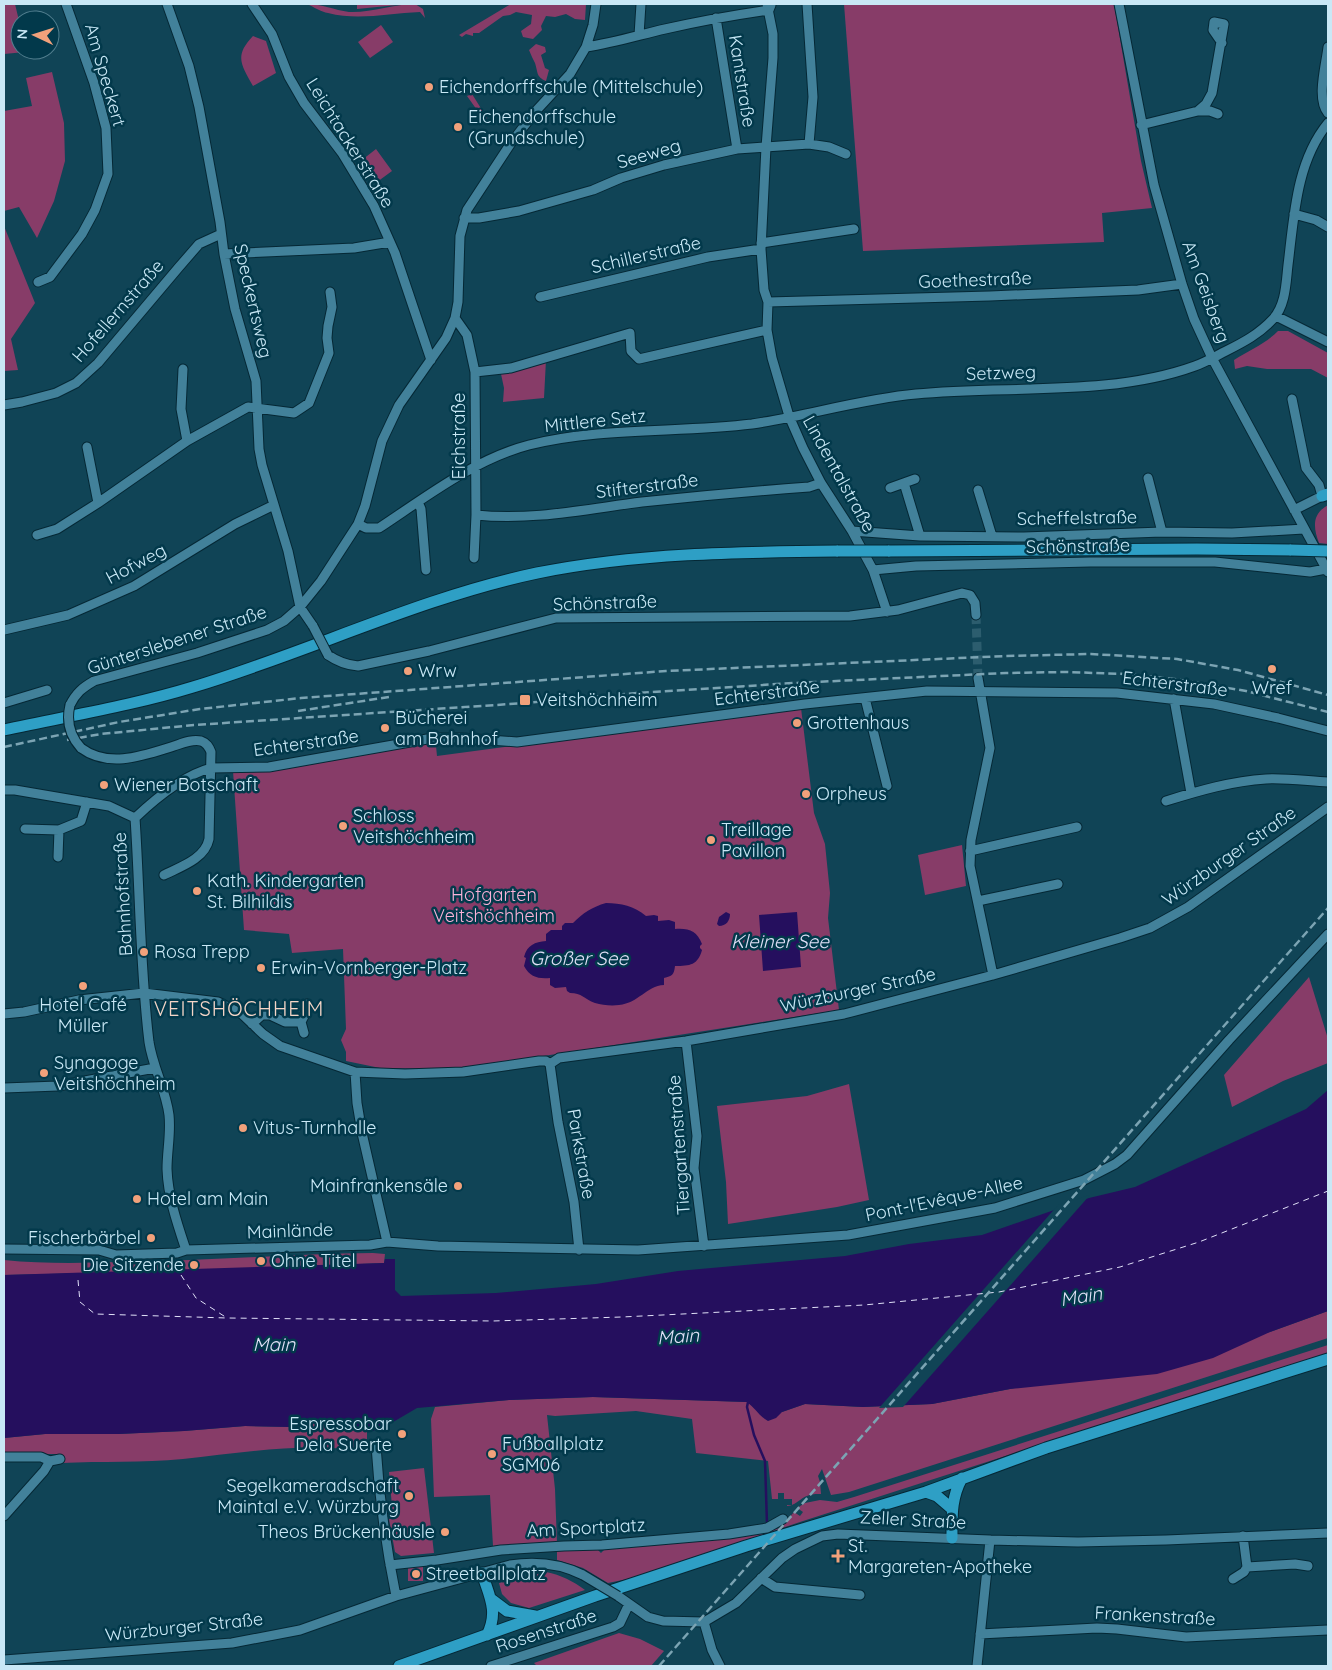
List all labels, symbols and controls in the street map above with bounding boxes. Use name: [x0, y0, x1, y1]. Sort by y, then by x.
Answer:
north arrow: [10, 10, 60, 60]
street label: Am Speckert: [80, 21, 131, 129]
text: N: [13, 28, 31, 40]
street label: Kantstraße: [724, 33, 761, 129]
street label: Leichtackerstraße: [301, 73, 400, 212]
place label: Eichendorffschule (Mittelschule): [439, 75, 703, 98]
marker: Eichendorffschule (Mittelschule): [423, 81, 435, 93]
place label: Eichendorffschule (Grundschule): [468, 105, 616, 149]
marker: Eichendorffschule (Grundschule): [452, 121, 464, 133]
street label: Seeweg: [614, 133, 683, 174]
street label: Schillerstraße: [589, 231, 703, 278]
street label: Am Geisberg: [1177, 238, 1236, 346]
street label: Speckertsweg: [229, 241, 278, 360]
street label: Hofellernstraße: [67, 255, 169, 367]
street label: Goethestraße: [918, 266, 1032, 293]
street label: Setzweg: [966, 360, 1036, 385]
street label: Eichstraße: [447, 393, 470, 479]
street label: Mittlere Setz: [543, 404, 647, 437]
street label: Lindentalstraße: [798, 411, 881, 536]
street label: Stifterstraße: [594, 468, 699, 503]
street label: Scheffelstraße: [1017, 505, 1137, 530]
street label: Schönstraße: [1026, 533, 1130, 558]
street label: Hofweg: [102, 538, 170, 589]
street label: Schönstraße: [553, 589, 657, 616]
street label: Günterslebener Straße: [84, 600, 269, 679]
place label: Wrw: [418, 659, 457, 682]
marker: Wref: [1266, 663, 1278, 675]
marker: Wrw: [402, 665, 414, 677]
street label: Echterstraße: [1121, 666, 1229, 701]
street label: Echterstraße: [713, 675, 821, 710]
place label: Wref: [1252, 676, 1293, 699]
place label: Veitshöchheim: [536, 688, 658, 711]
marker: Veitshöchheim: [518, 693, 532, 707]
place label: Bücherei am Bahnhof: [395, 706, 499, 750]
place label: Grottenhaus: [807, 711, 909, 734]
marker: Grottenhaus: [791, 717, 803, 729]
marker: Bücherei am Bahnhof: [379, 722, 391, 734]
street label: Echterstraße: [252, 724, 360, 761]
place label: Wiener Botschaft: [114, 773, 258, 796]
marker: Wiener Botschaft: [98, 779, 110, 791]
place label: Orpheus: [816, 782, 887, 805]
marker: Orpheus: [800, 788, 812, 800]
street label: Würzburger Straße: [1157, 801, 1300, 911]
place label: Schloss Veitshöchheim: [353, 804, 475, 848]
place label: Treillage Pavillon: [721, 818, 792, 862]
marker: Schloss Veitshöchheim: [337, 820, 349, 832]
street label: Bahnhofstraße: [108, 831, 137, 957]
marker: Treillage Pavillon: [705, 834, 717, 846]
place label: Kath. Kindergarten St. Bilhildis: [207, 869, 364, 913]
park label: Hofgarten Veitshöchheim: [433, 883, 555, 927]
marker: Kath. Kindergarten St. Bilhildis: [191, 885, 203, 897]
water label: Kleiner See: [731, 929, 830, 953]
place label: Rosa Trepp: [154, 940, 250, 963]
marker: Rosa Trepp: [138, 946, 150, 958]
water label: Großer See: [530, 946, 630, 970]
place label: Erwin-Vornberger-Platz: [271, 956, 467, 979]
marker: Erwin-Vornberger-Platz: [255, 962, 267, 974]
street label: Würzburger Straße: [778, 962, 938, 1017]
marker: Hotel Café Müller: [77, 980, 89, 992]
place label: Hotel Café Müller: [39, 993, 127, 1037]
district label: VEITSHÖCHHEIM: [154, 996, 324, 1021]
place label: Synagoge Veitshöchheim: [54, 1051, 176, 1095]
marker: Synagoge Veitshöchheim: [38, 1067, 50, 1079]
street label: Tiergartenstraße: [662, 1074, 695, 1216]
street label: Parkstraße: [562, 1107, 601, 1201]
place label: Vitus-Turnhalle: [253, 1116, 376, 1139]
marker: Vitus-Turnhalle: [237, 1122, 249, 1134]
street label: Pont-l'Evêque-Allee: [863, 1171, 1025, 1226]
place label: Mainfrankensäle: [310, 1174, 448, 1197]
marker: Mainfrankensäle: [452, 1180, 464, 1192]
place label: Hotel am Main: [147, 1187, 268, 1210]
marker: Hotel am Main: [131, 1193, 143, 1205]
street label: Mainlände: [246, 1217, 334, 1244]
place label: Fischerbärbel: [28, 1226, 141, 1249]
marker: Fischerbärbel: [145, 1232, 157, 1244]
place label: Ohne Titel: [271, 1249, 356, 1272]
place label: Die Sitzende: [82, 1253, 184, 1276]
marker: Ohne Titel: [255, 1255, 267, 1267]
marker: Die Sitzende: [188, 1259, 200, 1271]
water label: Main: [1058, 1281, 1105, 1311]
water label: Main: [656, 1322, 701, 1349]
water label: Main: [253, 1332, 296, 1356]
place label: Espressobar Dela Suerte: [289, 1412, 392, 1456]
marker: Espressobar Dela Suerte: [396, 1428, 408, 1440]
place label: Fußballplatz SGM06: [502, 1432, 604, 1476]
marker: Fußballplatz SGM06: [486, 1448, 498, 1460]
place label: Segelkameradschaft Maintal e.V. Würzburg: [217, 1474, 399, 1518]
marker: Segelkameradschaft Maintal e.V. Würzburg: [403, 1490, 415, 1502]
street label: Zeller Straße: [859, 1505, 967, 1534]
street label: Am Sportplatz: [526, 1513, 646, 1542]
place label: Theos Brückenhäusle: [258, 1520, 435, 1543]
marker: Theos Brückenhäusle: [439, 1526, 451, 1538]
place label: St. Margareten-Apotheke: [848, 1534, 1032, 1578]
marker: St. Margareten-Apotheke: [832, 1550, 844, 1562]
place label: Streetballplatz: [426, 1562, 546, 1585]
marker: Streetballplatz: [410, 1568, 422, 1580]
street label: Frankenstraße: [1094, 1601, 1216, 1630]
street label: Rosenstraße: [492, 1603, 599, 1658]
street label: Würzburger Straße: [104, 1607, 264, 1646]

